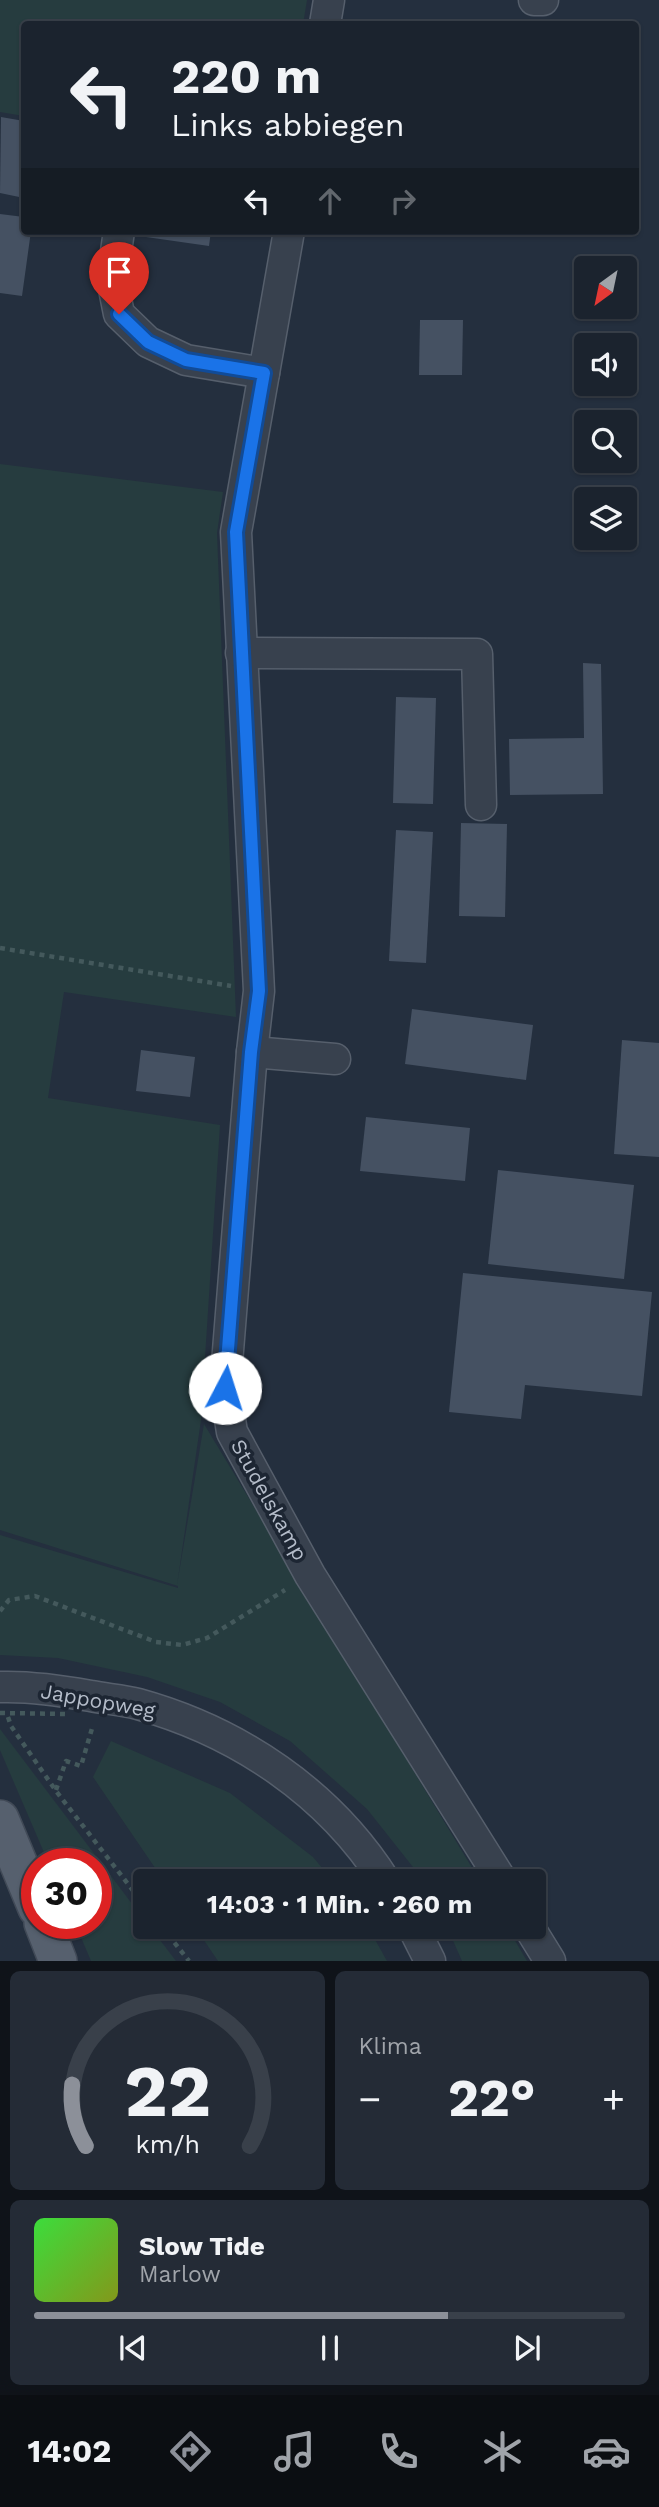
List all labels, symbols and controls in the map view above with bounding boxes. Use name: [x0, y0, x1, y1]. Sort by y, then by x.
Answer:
text: 220 m: [171, 47, 321, 105]
icon: left: [56, 49, 147, 140]
text: Links abbiegen: [171, 106, 405, 144]
icon: left: [238, 182, 276, 220]
icon: ahead: [311, 182, 349, 220]
icon: right: [384, 182, 422, 220]
pin: [89, 242, 149, 314]
icon: arrive: [100, 253, 138, 291]
north arrow: [574, 256, 637, 318]
map controls: [574, 256, 637, 550]
button: sound: [574, 333, 637, 396]
button: search: [574, 410, 637, 473]
button: layers: [574, 487, 637, 550]
position arrow: [188, 1351, 262, 1425]
street label: Studelskamp: [226, 1435, 313, 1565]
street label: Jappopweg: [39, 1678, 158, 1723]
speed limit sign: 30: [21, 1848, 112, 1939]
text: 14:03 · 1 Min. · 260 m: [207, 1889, 472, 1919]
text: Klima: [359, 2033, 422, 2060]
text: 22: [124, 2049, 211, 2135]
text: 22°: [448, 2068, 536, 2129]
text: −: [359, 2077, 381, 2121]
text: +: [602, 2077, 625, 2121]
text: km/h: [135, 2130, 199, 2159]
text: Slow Tide: [139, 2231, 265, 2261]
text: Marlow: [139, 2261, 221, 2288]
icon: previous: [114, 2329, 152, 2367]
icon: pause: [311, 2329, 349, 2367]
icon: next: [508, 2329, 546, 2367]
icon: directions: [166, 2427, 215, 2476]
icon: music: [270, 2427, 319, 2476]
icon: phone: [374, 2427, 423, 2476]
icon: climate: [478, 2427, 527, 2476]
icon: car: [582, 2427, 631, 2476]
text: 14:02: [28, 2432, 111, 2470]

